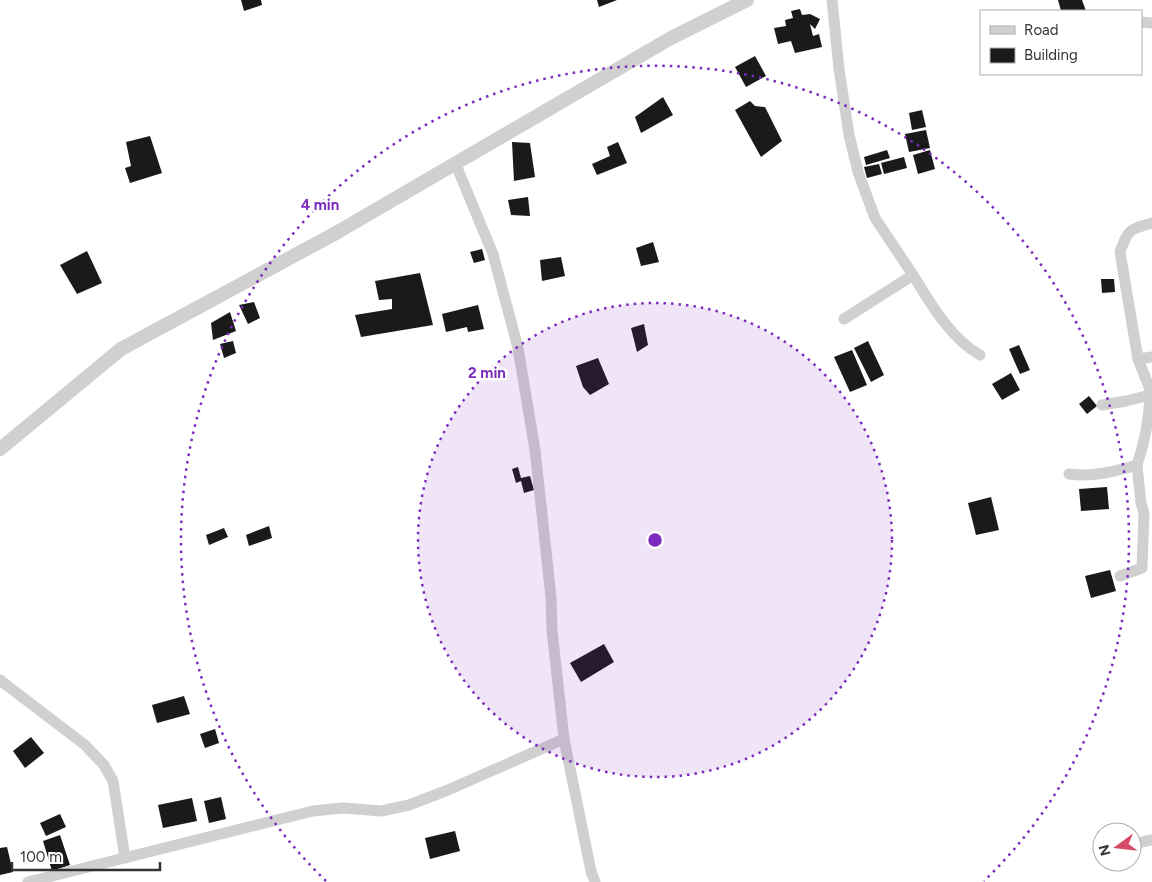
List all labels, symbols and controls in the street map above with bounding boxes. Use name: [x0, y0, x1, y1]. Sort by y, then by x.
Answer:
legend: [980, 10, 1142, 75]
text: Road: [1024, 21, 1059, 39]
text: Building: [1024, 46, 1078, 64]
text: 4 min: [301, 196, 339, 214]
text: 2 min: [468, 364, 506, 382]
centre of rings: [646, 531, 664, 549]
north arrow: [1092, 822, 1142, 872]
scale bar: [12, 840, 160, 872]
text: N: [1095, 843, 1115, 858]
text: 100 m: [20, 848, 62, 866]

